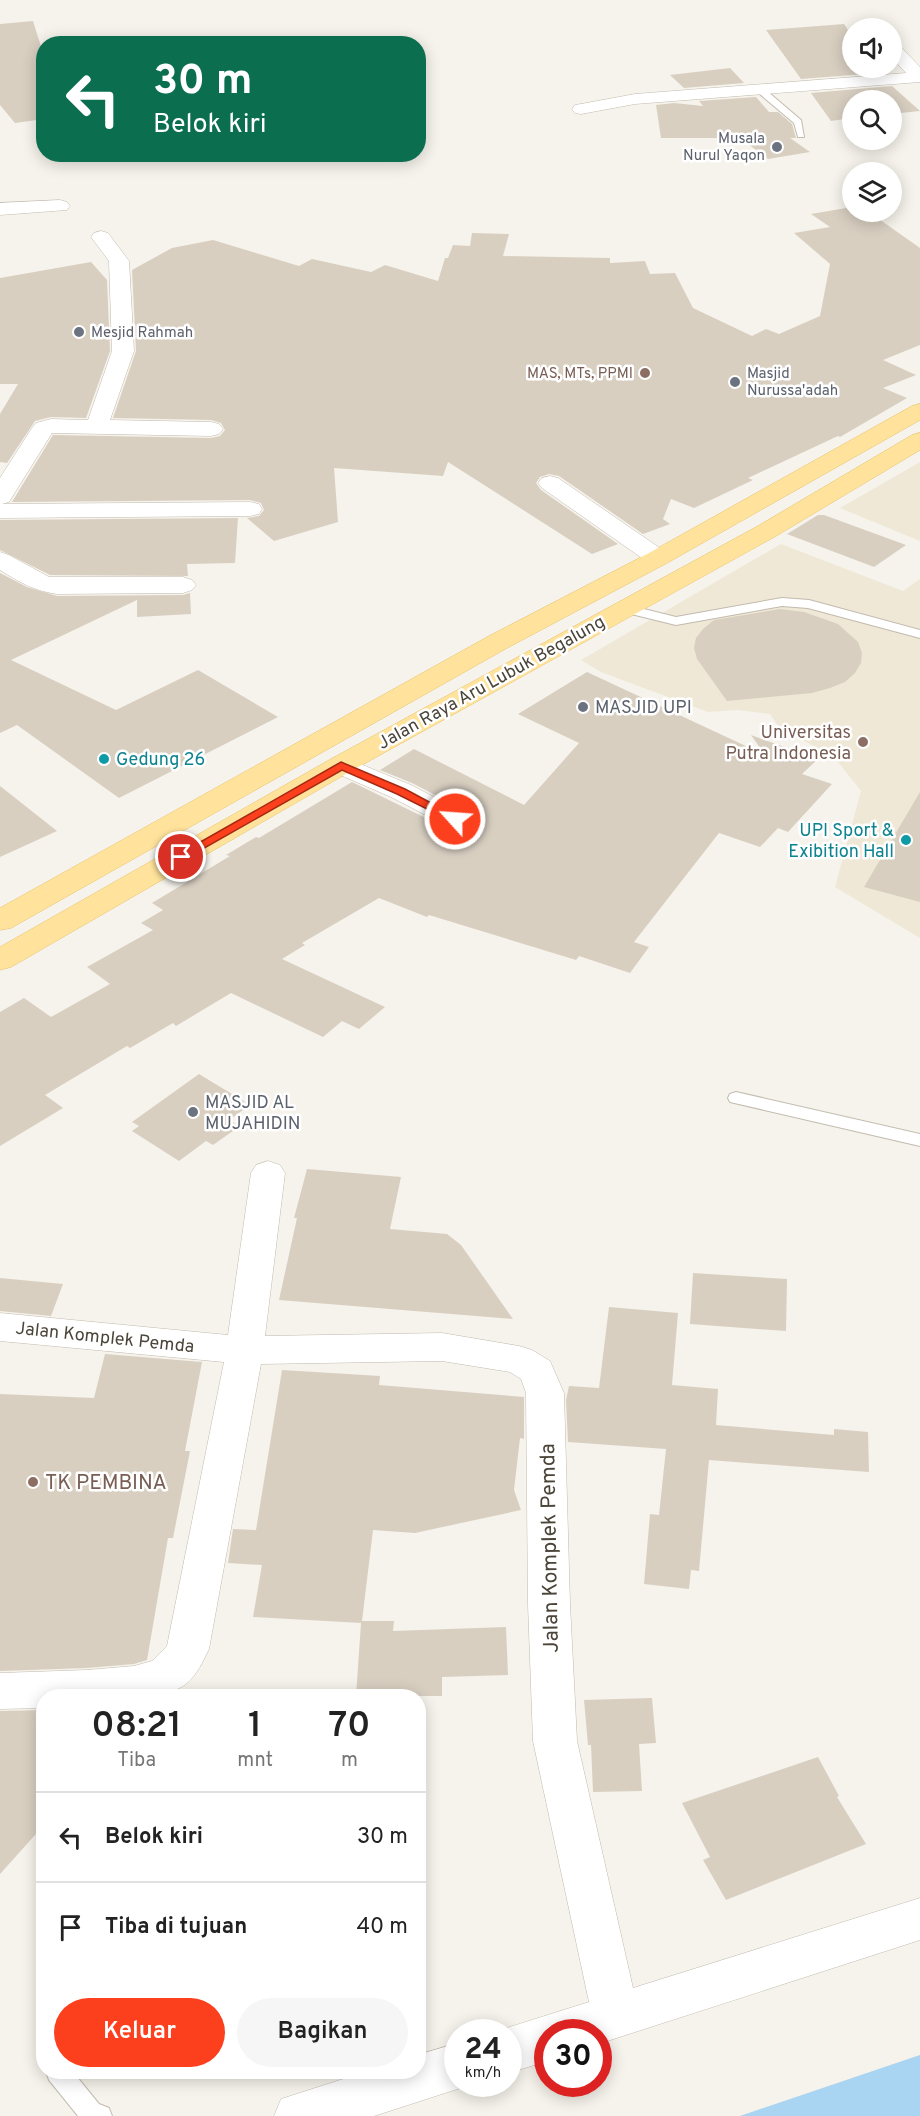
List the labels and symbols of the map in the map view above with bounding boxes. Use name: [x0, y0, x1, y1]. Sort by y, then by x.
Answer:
place label: Musala Nurul Yaqon: [683, 130, 765, 166]
marker: Musala Nurul Yaqon: [770, 140, 784, 154]
place label: Mesjid Rahmah: [91, 324, 193, 343]
marker: Mesjid Rahmah: [72, 325, 86, 339]
place label: MAS, MTs, PPMI: [527, 365, 633, 384]
place label: Masjid Nurussa'adah: [747, 365, 838, 401]
marker: MAS, MTs, PPMI: [638, 366, 652, 380]
marker: Masjid Nurussa'adah: [728, 375, 742, 389]
street label: Jalan Raya Aru Lubuk Begalung: [374, 611, 609, 756]
place label: MASJID UPI: [595, 697, 692, 720]
marker: MASJID UPI: [576, 700, 590, 714]
place label: Universitas Putra Indonesia: [725, 722, 851, 766]
marker: Universitas Putra Indonesia: [856, 735, 870, 749]
place label: Gedung 26: [116, 749, 205, 772]
marker: Gedung 26: [97, 752, 111, 766]
position arrow: [423, 787, 487, 851]
place label: UPI Sport & Exibition Hall: [788, 820, 894, 864]
pin: [155, 831, 206, 882]
marker: UPI Sport & Exibition Hall: [899, 833, 913, 847]
place label: MASJID AL MUJAHIDIN: [205, 1092, 300, 1136]
marker: MASJID AL MUJAHIDIN: [186, 1105, 200, 1119]
street label: Jalan Komplek Pemda: [14, 1318, 195, 1359]
street label: Jalan Komplek Pemda: [535, 1443, 566, 1653]
place label: TK PEMBINA: [45, 1470, 167, 1497]
marker: TK PEMBINA: [26, 1475, 40, 1489]
speed limit sign: 30: [534, 2019, 612, 2097]

